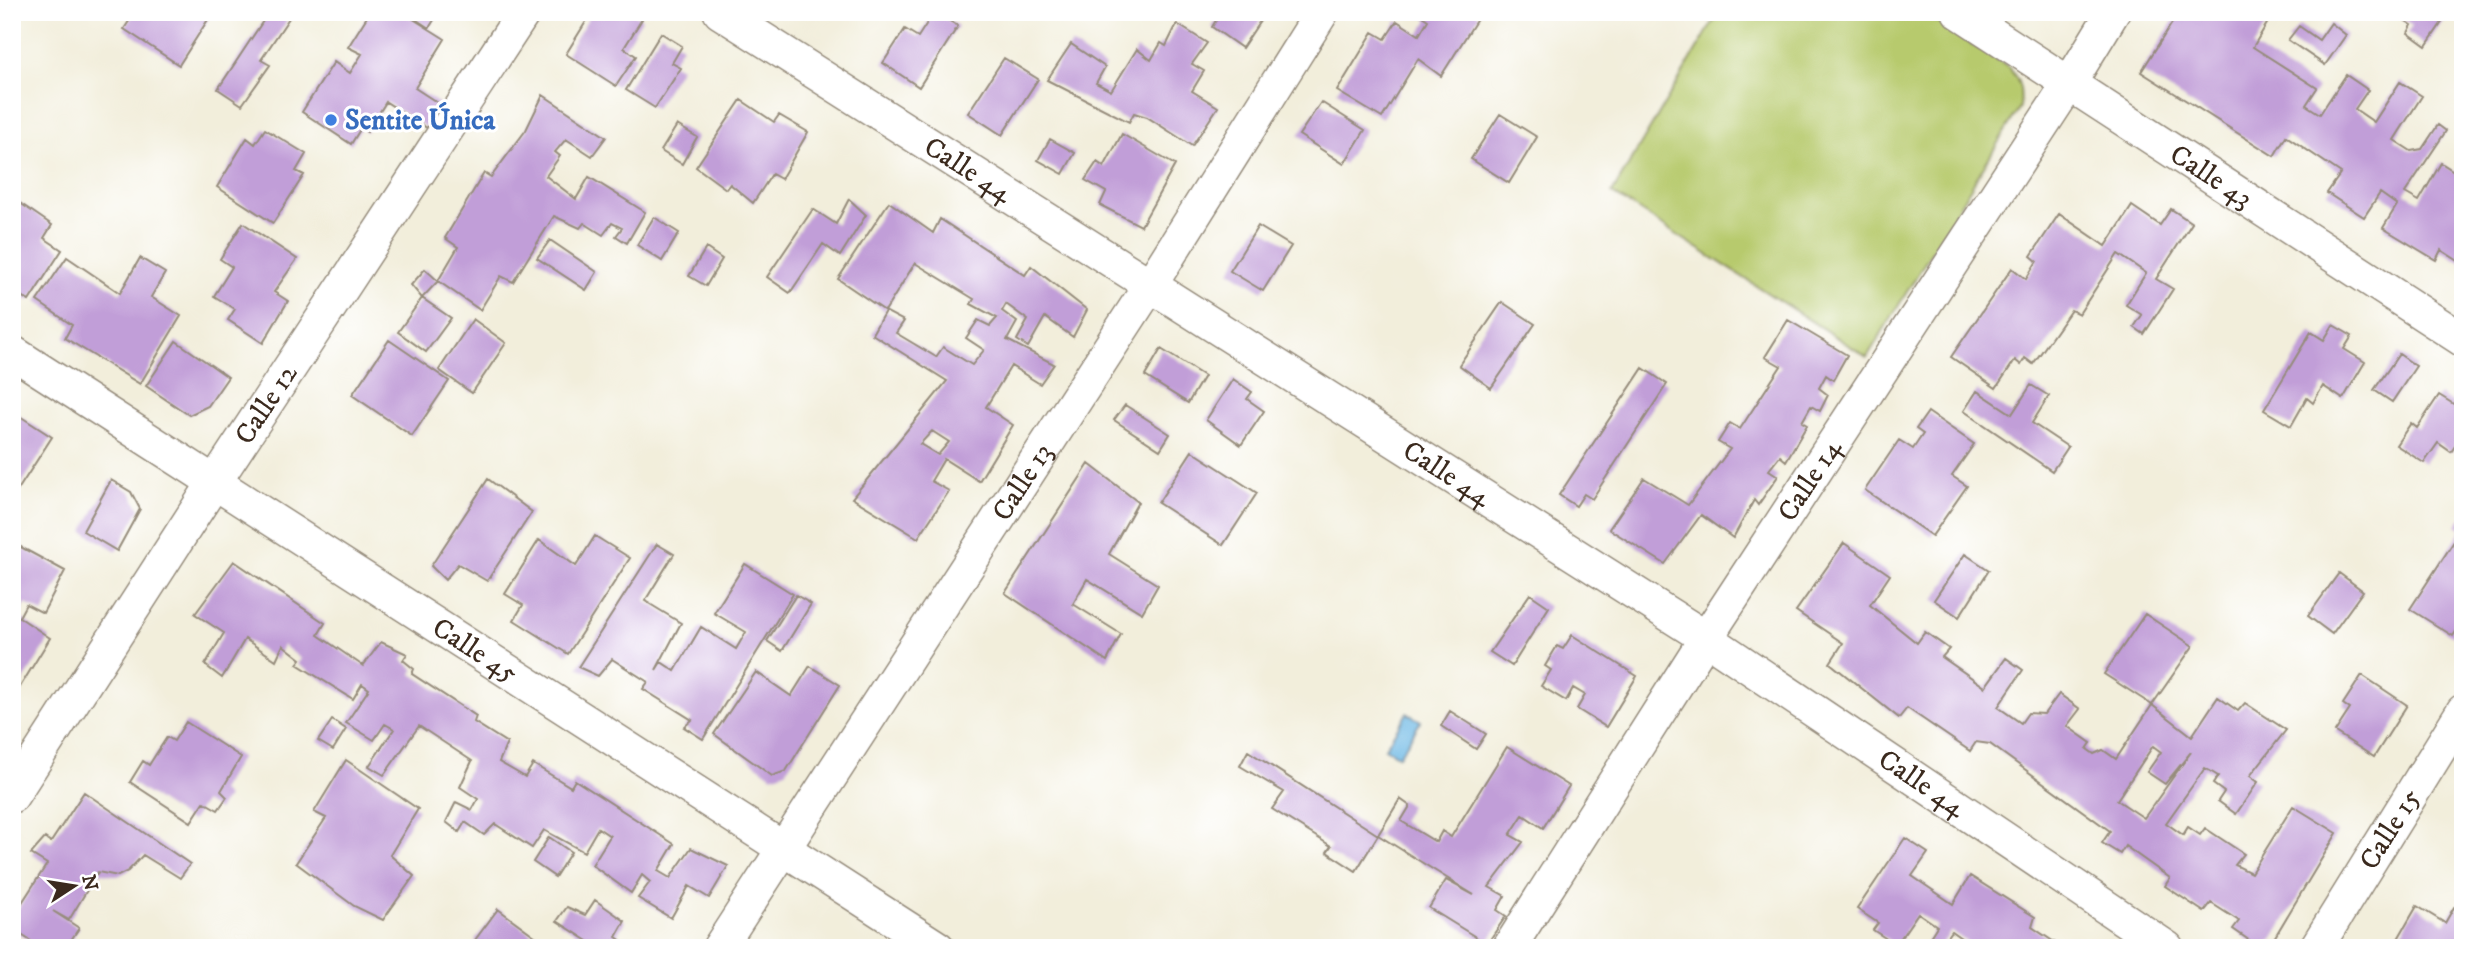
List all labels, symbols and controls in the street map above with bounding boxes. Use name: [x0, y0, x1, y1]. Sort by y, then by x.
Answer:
place label: Sentite Única: [345, 102, 496, 138]
marker: Sentite Única: [323, 112, 339, 128]
street label: Calle 44: [918, 129, 1019, 211]
street label: Calle 43: [2163, 137, 2259, 216]
street label: Calle 12: [227, 357, 305, 451]
street label: Calle 14: [1770, 432, 1850, 528]
street label: Calle 44: [1396, 433, 1498, 515]
street label: Calle 13: [984, 437, 1060, 527]
street label: Calle 45: [426, 610, 525, 691]
street label: Calle 44: [1872, 741, 1973, 825]
street label: Calle 15: [2351, 782, 2428, 876]
north arrow: [38, 852, 108, 922]
text: N: [76, 873, 102, 893]

